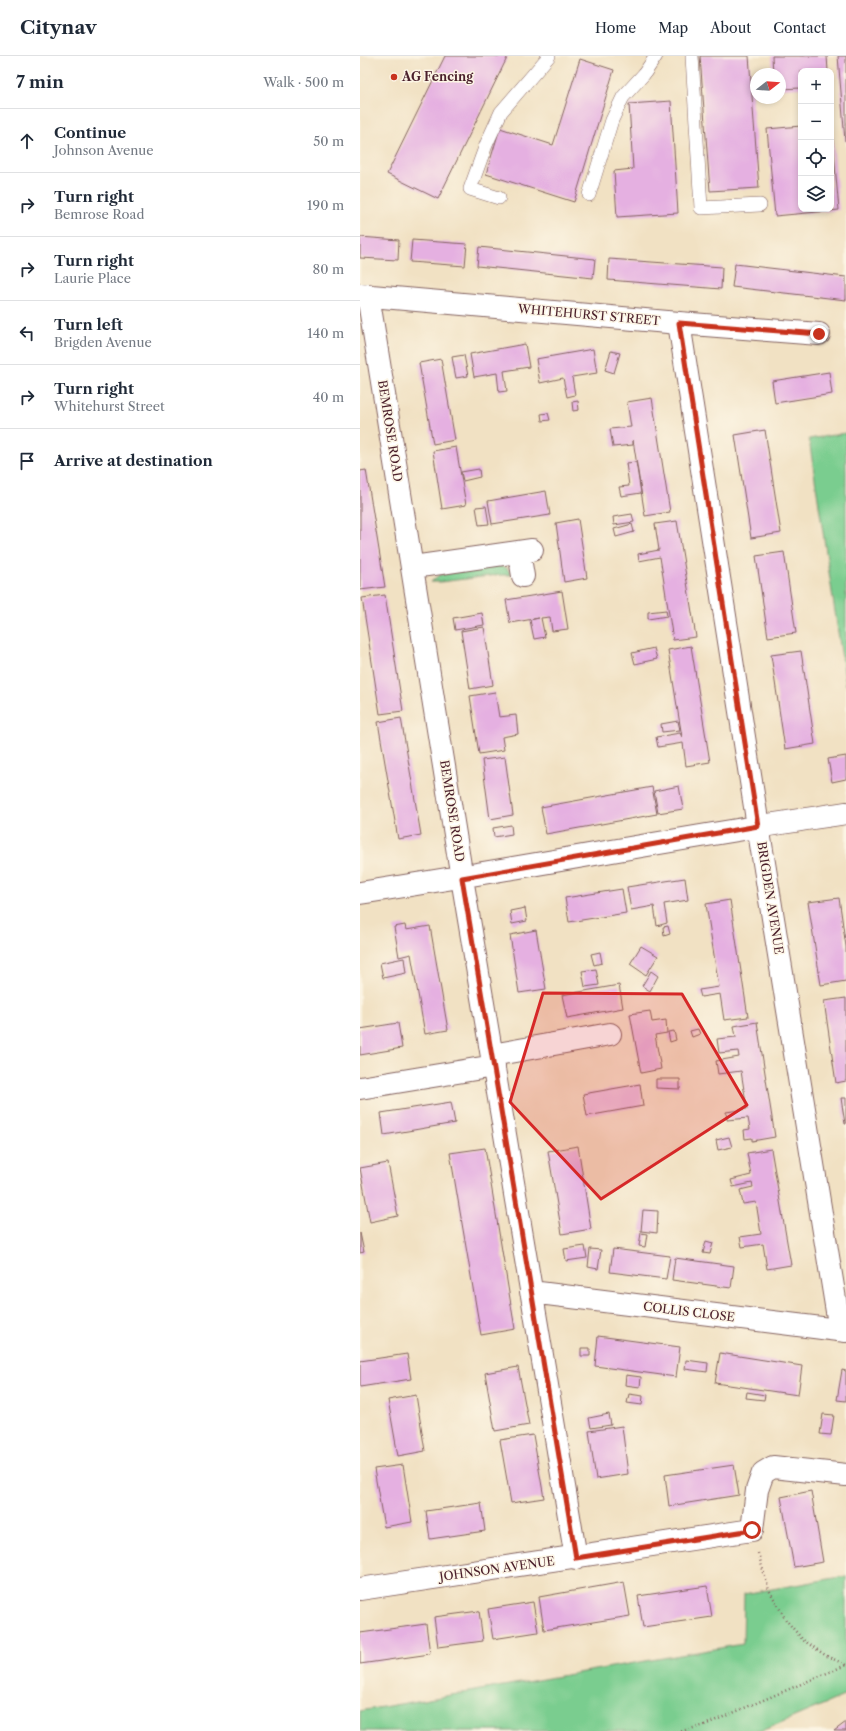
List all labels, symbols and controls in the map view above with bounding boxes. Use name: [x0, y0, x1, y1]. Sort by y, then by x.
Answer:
text: Citynav: [20, 16, 97, 39]
text: Home: [595, 19, 636, 37]
text: Map: [658, 19, 688, 37]
text: About: [710, 19, 751, 37]
text: Contact: [773, 19, 826, 37]
north arrow: [750, 68, 786, 104]
map controls: [798, 68, 834, 212]
button: +: [798, 68, 834, 104]
place label: AG Fencing: [401, 69, 474, 84]
text: 7 min: [16, 72, 64, 92]
marker: AG Fencing: [389, 72, 399, 82]
text: Walk · 500 m: [263, 74, 344, 90]
button: −: [798, 104, 834, 140]
text: Continue: [54, 123, 126, 142]
icon: ahead: [16, 130, 38, 152]
text: 50 m: [313, 133, 344, 149]
button: locate: [798, 140, 834, 176]
text: Johnson Avenue: [54, 142, 154, 158]
button: layers: [798, 176, 834, 212]
text: Turn right: [54, 187, 134, 206]
icon: right: [16, 194, 38, 216]
text: 190 m: [307, 197, 344, 213]
text: Bemrose Road: [54, 206, 144, 222]
text: Turn right: [54, 251, 134, 270]
icon: right: [16, 258, 38, 280]
text: 80 m: [312, 261, 344, 277]
text: Laurie Place: [54, 270, 131, 286]
street label: WHITEHURST STREET: [516, 301, 661, 328]
text: Turn left: [54, 315, 123, 334]
icon: left: [16, 322, 38, 344]
text: 140 m: [307, 325, 344, 341]
route end: [810, 325, 828, 343]
text: Brigden Avenue: [54, 334, 152, 350]
text: Turn right: [54, 379, 134, 398]
street label: BEMROSE ROAD: [375, 379, 406, 483]
icon: right: [16, 386, 38, 408]
text: 40 m: [313, 389, 344, 405]
text: Whitehurst Street: [54, 398, 165, 414]
icon: arrive: [16, 450, 38, 472]
text: Arrive at destination: [54, 451, 213, 470]
street label: BEMROSE ROAD: [437, 759, 468, 863]
street label: BRIGDEN AVENUE: [754, 840, 787, 955]
street label: COLLIS CLOSE: [642, 1298, 736, 1325]
route start: [743, 1521, 761, 1539]
street label: JOHNSON AVENUE: [436, 1553, 556, 1584]

